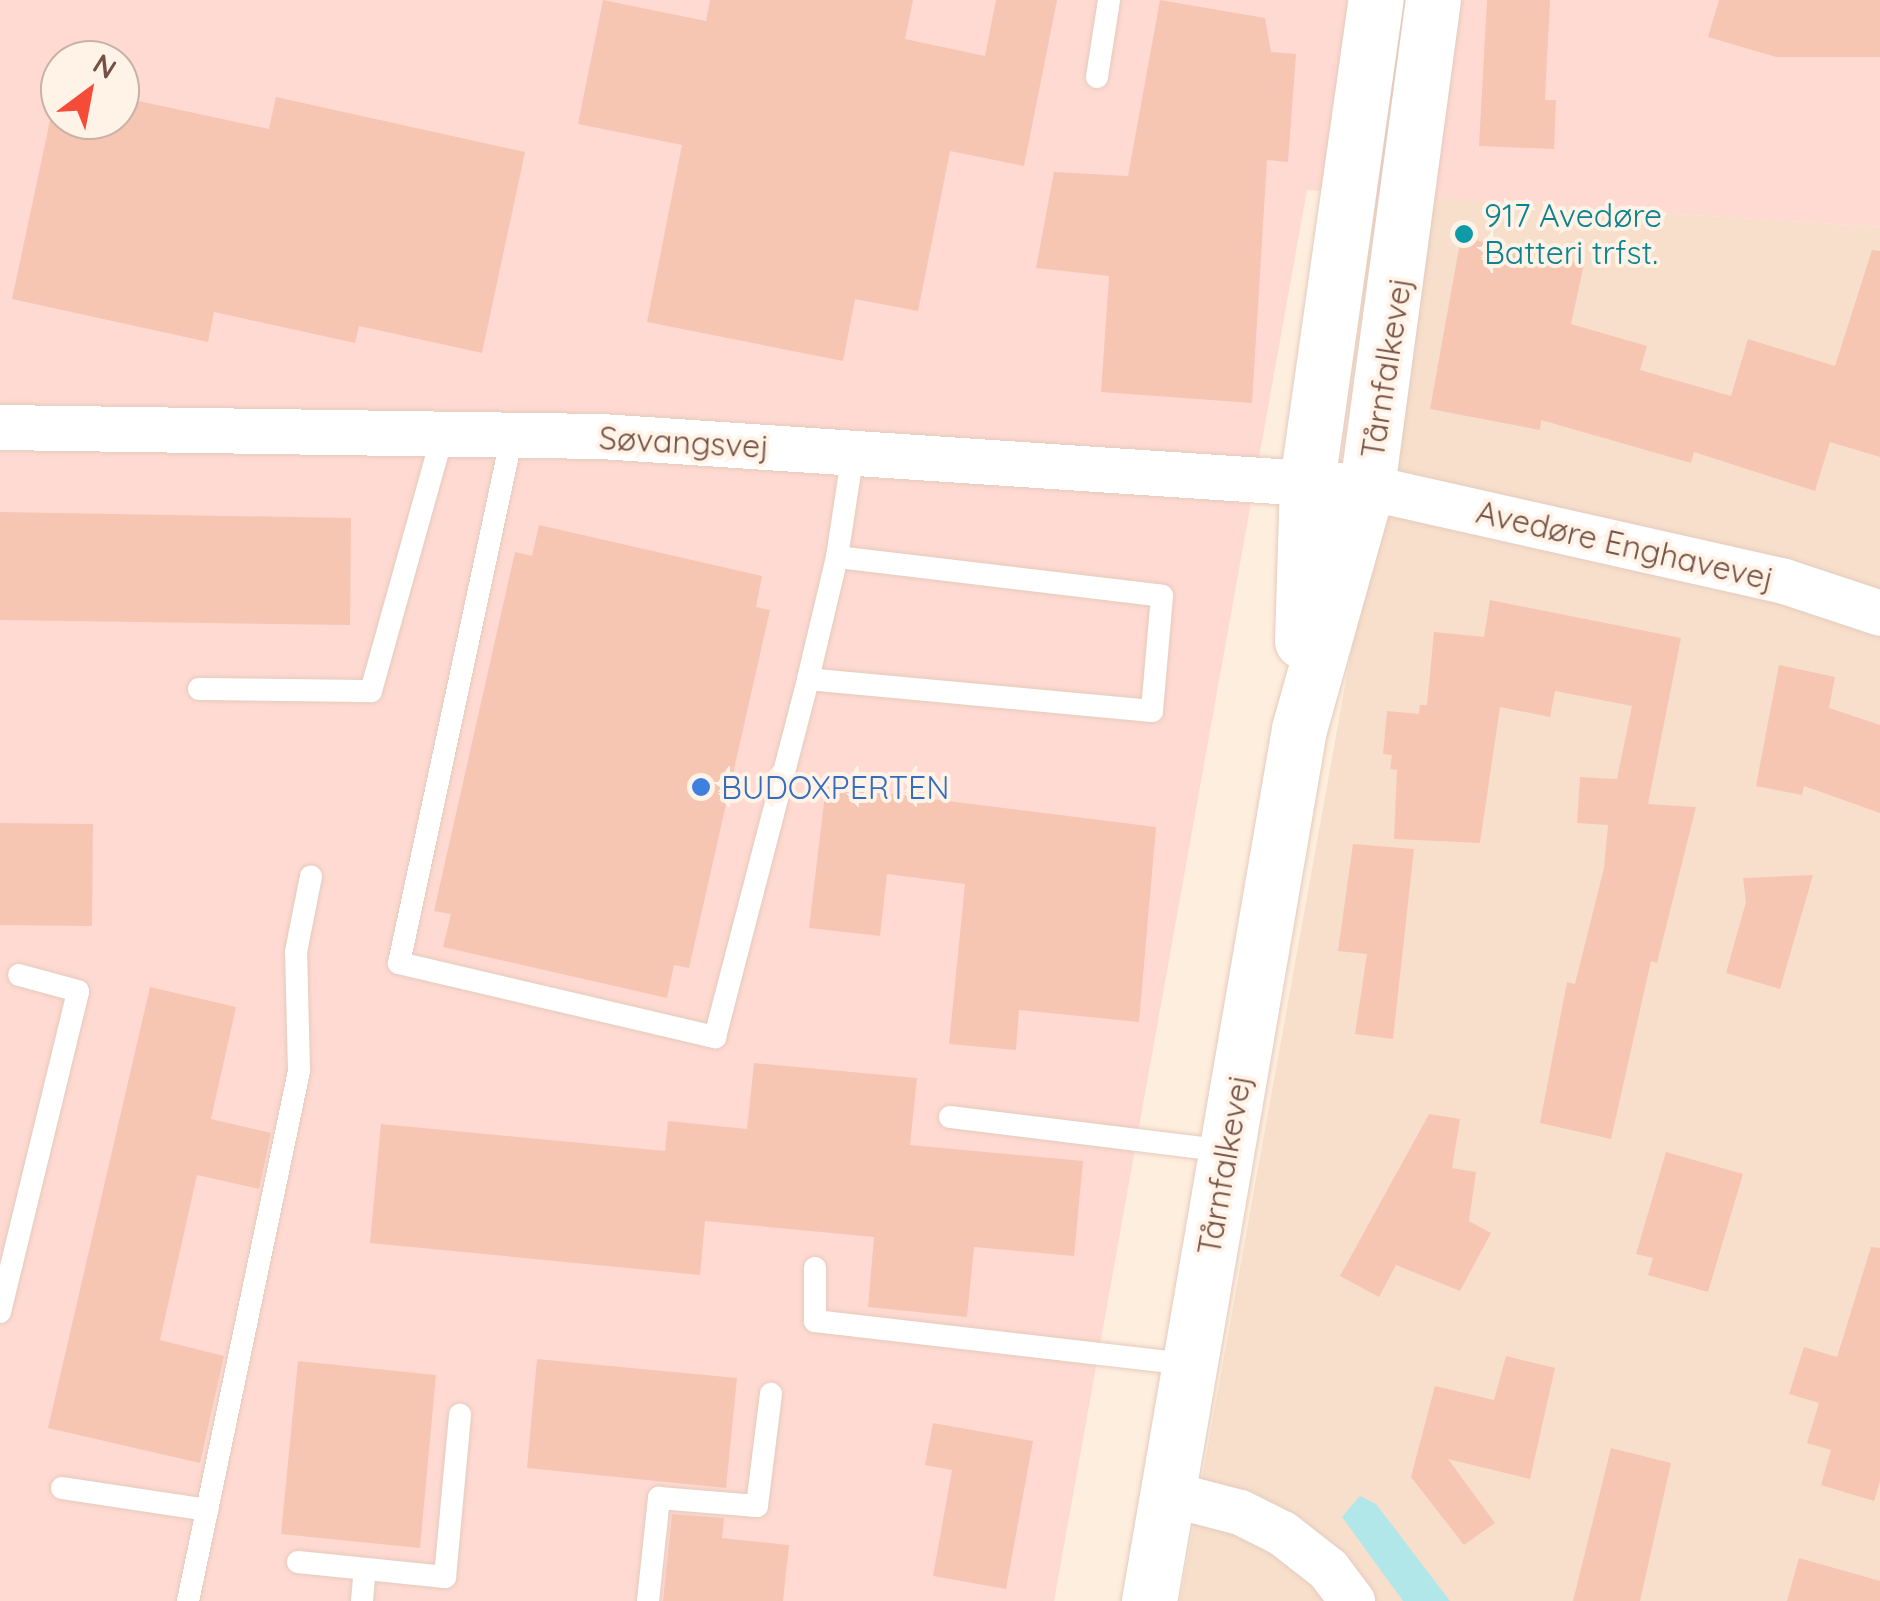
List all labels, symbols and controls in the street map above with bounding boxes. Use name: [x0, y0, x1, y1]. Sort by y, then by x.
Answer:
north arrow: [40, 40, 140, 140]
text: N: [87, 46, 123, 86]
place label: 917 Avedøre Batteri trfst.: [1484, 197, 1662, 272]
marker: 917 Avedøre Batteri trfst.: [1453, 223, 1475, 245]
street label: Tårnfalkevej: [1353, 275, 1419, 461]
street label: Søvangsvej: [598, 418, 770, 466]
street label: Avedøre Enghavevej: [1473, 492, 1777, 598]
place label: BUDOXPERTEN: [721, 768, 950, 806]
marker: BUDOXPERTEN: [690, 776, 712, 798]
street label: Tårnfalkevej: [1189, 1072, 1259, 1258]

